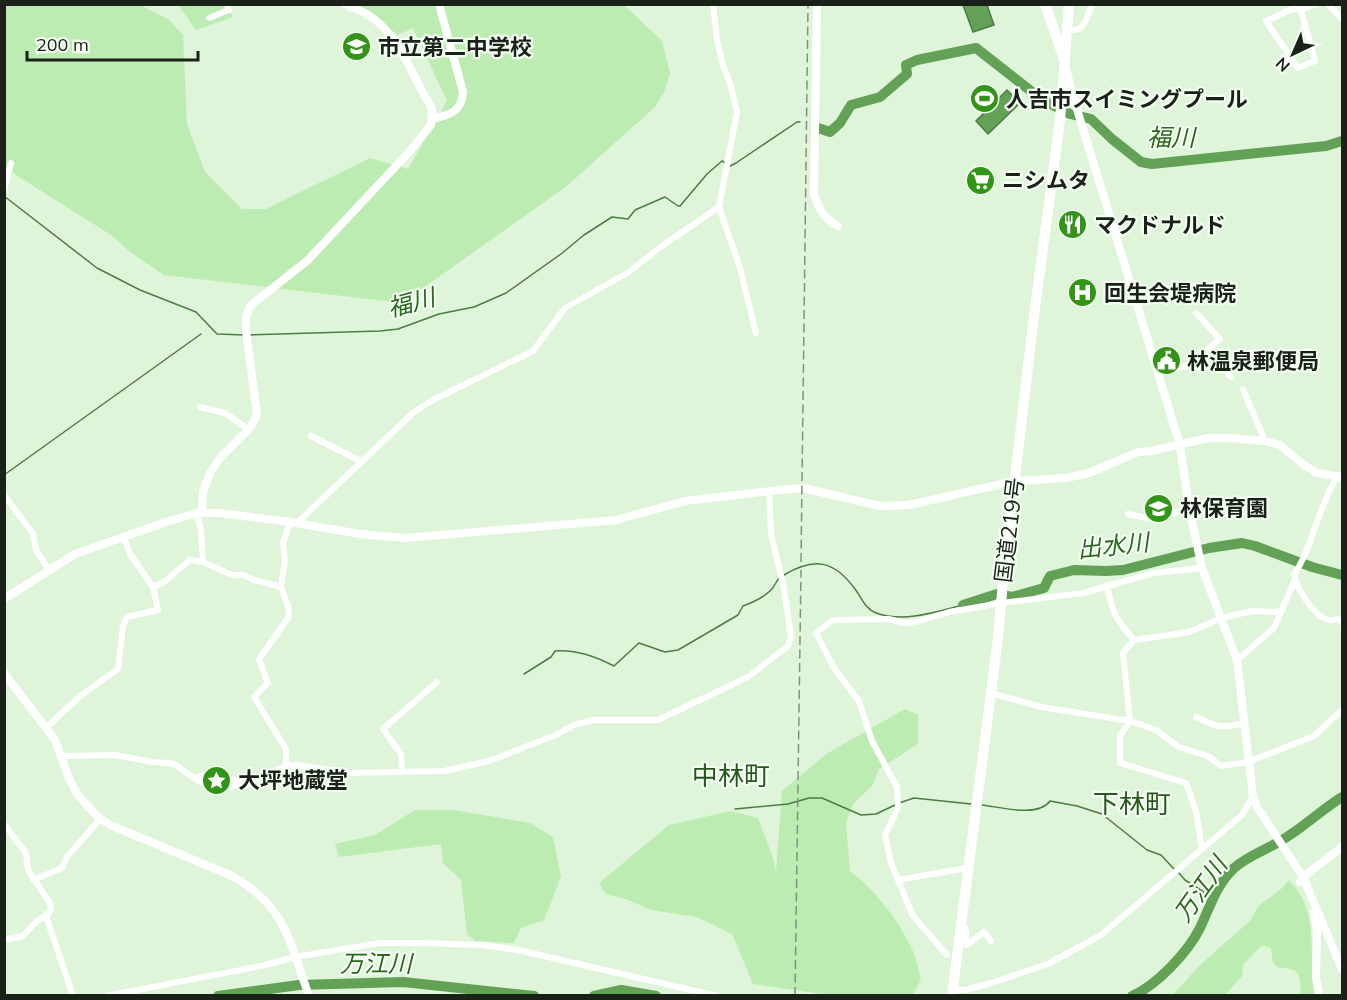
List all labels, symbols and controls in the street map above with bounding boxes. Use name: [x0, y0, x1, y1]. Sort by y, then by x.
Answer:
scale bar: [27, 24, 198, 62]
north arrow: [1263, 24, 1323, 84]
school or university icon: 市立第二中学校: [341, 31, 373, 63]
text: 200 m: [36, 33, 89, 56]
place label: 市立第二中学校: [378, 33, 532, 61]
text: N: [1271, 53, 1294, 76]
sports icon: 人吉市スイミングプール: [969, 83, 1001, 115]
place label: 人吉市スイミングプール: [1006, 85, 1248, 113]
water label: 福川: [1147, 122, 1198, 152]
supermarket icon: ニシムタ: [965, 164, 997, 196]
place label: ニシムタ: [1002, 166, 1090, 194]
restaurant icon: マクドナルド: [1057, 209, 1089, 241]
place label: マクドナルド: [1094, 211, 1226, 239]
hospital icon: 回生会堤病院: [1067, 277, 1099, 309]
place label: 回生会堤病院: [1104, 279, 1236, 307]
water label: 福川: [384, 281, 441, 323]
public building icon: 林温泉郵便局: [1150, 345, 1182, 377]
place label: 林温泉郵便局: [1187, 347, 1319, 375]
street label: 国道219号: [989, 476, 1029, 584]
school or university icon: 林保育園: [1143, 492, 1175, 524]
place label: 林保育園: [1180, 494, 1268, 522]
water label: 出水川: [1076, 526, 1153, 564]
district label: 中林町: [692, 759, 770, 792]
place icon: 大坪地蔵堂: [201, 764, 233, 796]
place label: 大坪地蔵堂: [238, 766, 348, 794]
district label: 下林町: [1093, 787, 1171, 820]
water label: 万江川: [1167, 848, 1235, 927]
water label: 万江川: [340, 948, 415, 978]

